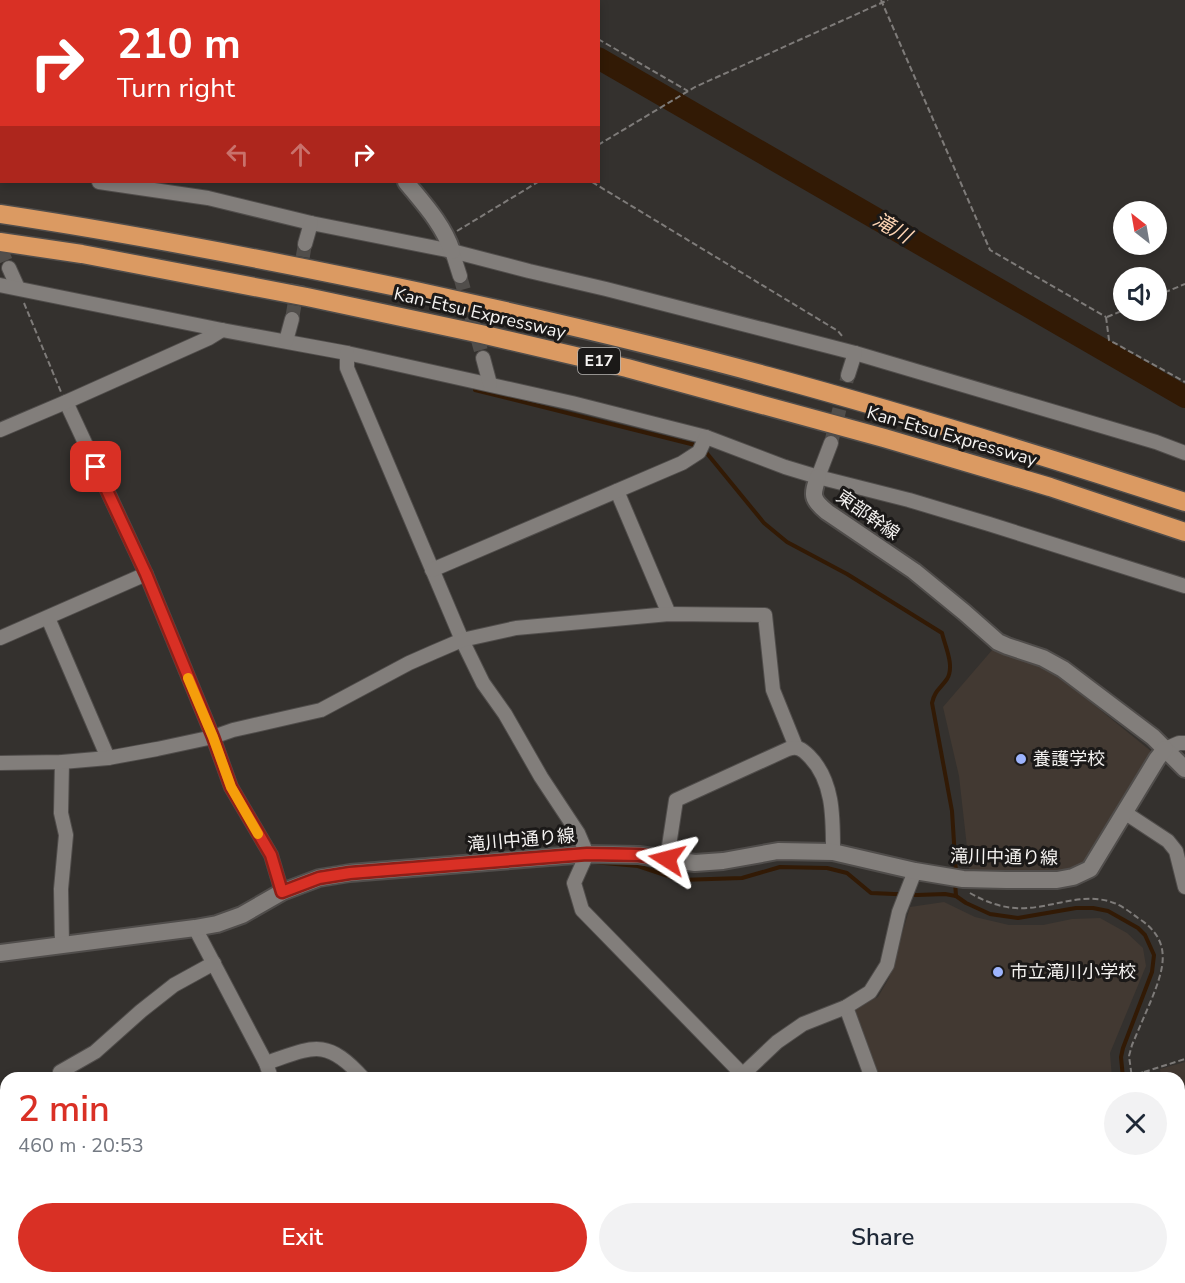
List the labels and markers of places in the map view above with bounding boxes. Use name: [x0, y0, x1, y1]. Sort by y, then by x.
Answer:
pin: [70, 441, 121, 492]
place label: 養護学校: [1033, 747, 1105, 771]
marker: 養護学校: [1014, 752, 1028, 766]
place label: 市立滝川小学校: [1010, 960, 1136, 984]
marker: 市立滝川小学校: [991, 965, 1005, 979]

